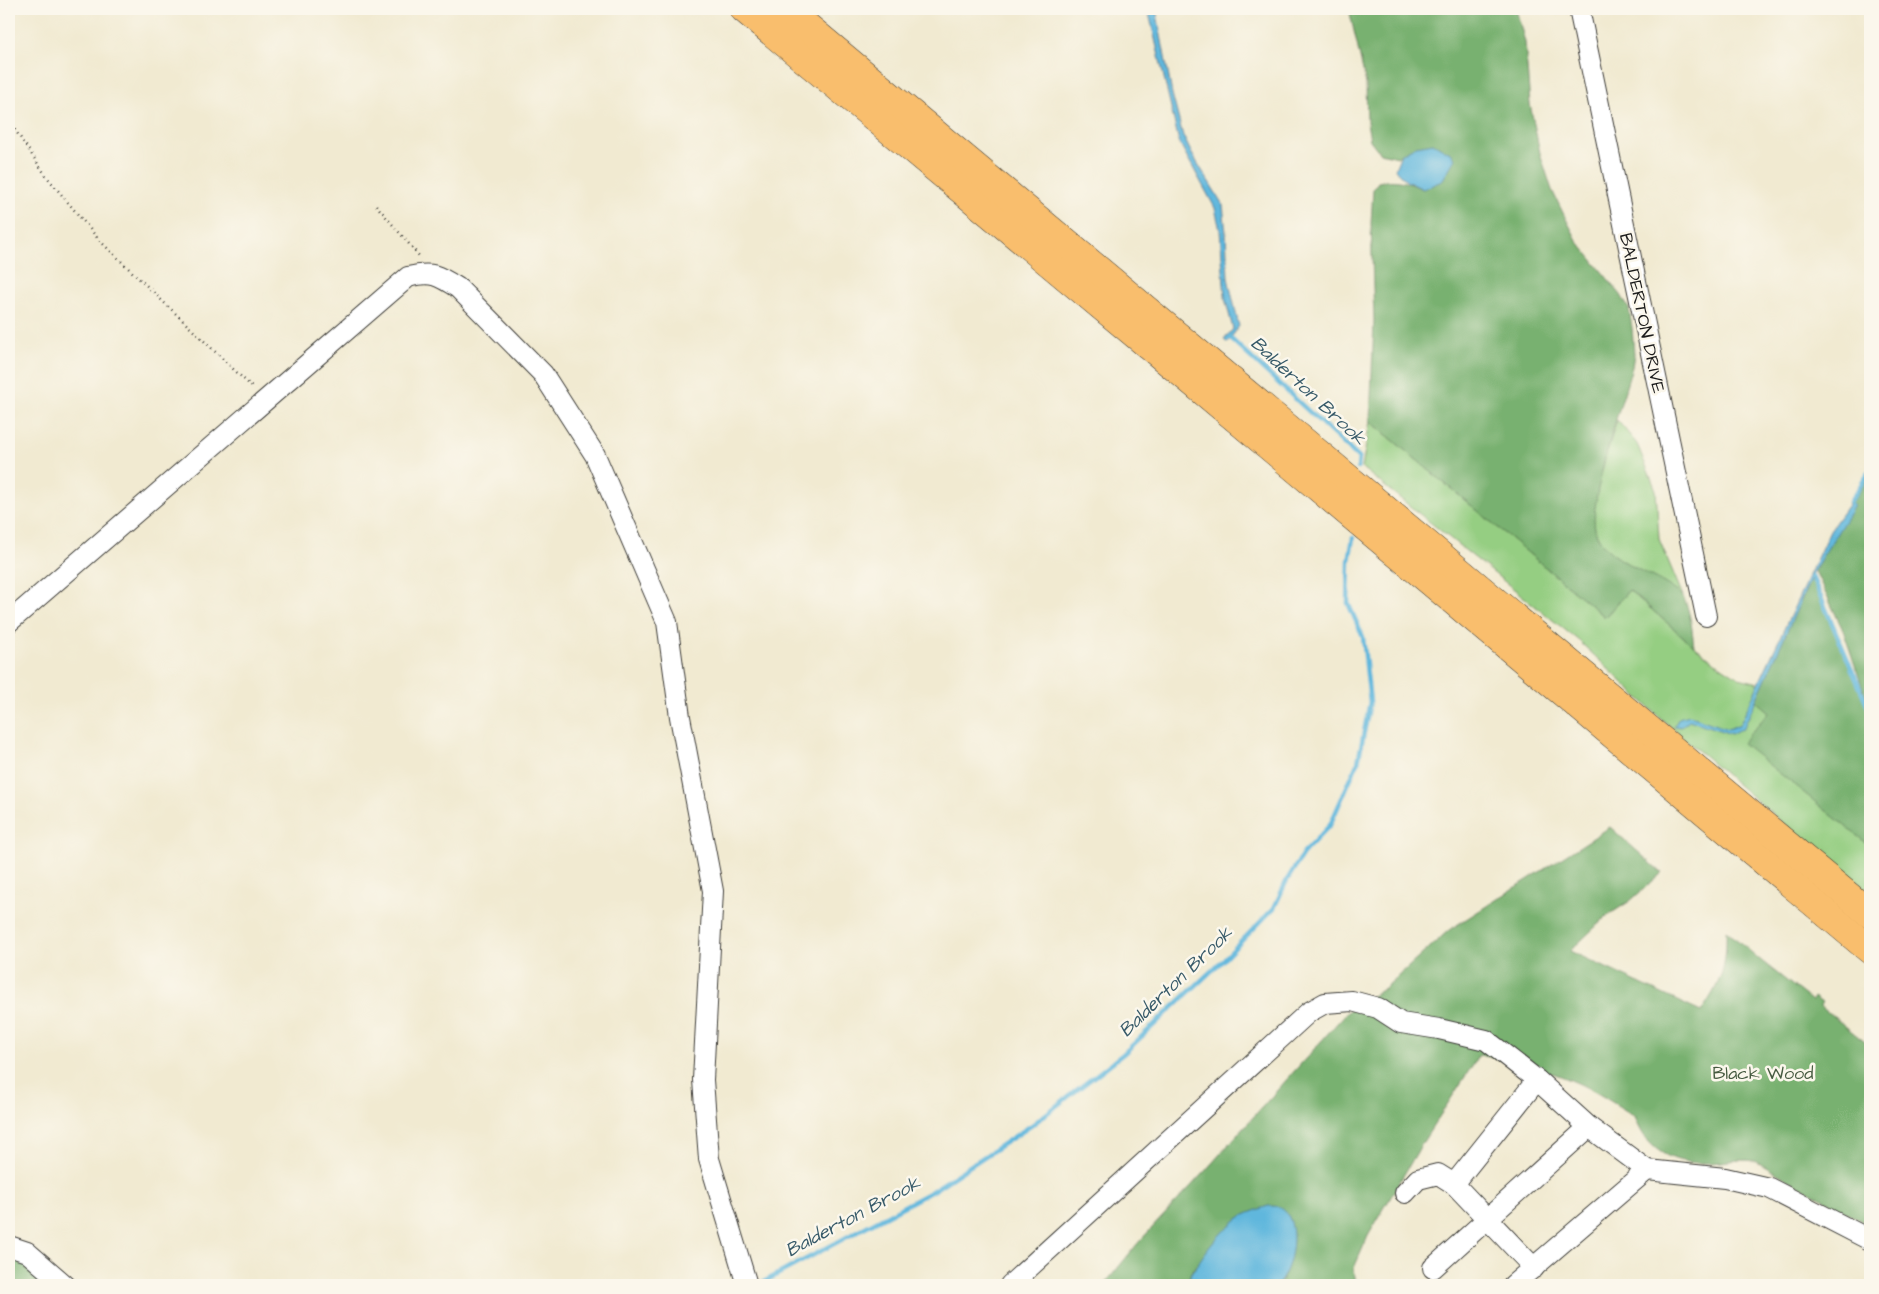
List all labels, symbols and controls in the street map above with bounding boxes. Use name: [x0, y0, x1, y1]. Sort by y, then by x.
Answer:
street label: BALDERTON DRIVE: [1613, 231, 1671, 396]
water label: Balderton Brook: [1244, 330, 1372, 452]
water label: Balderton Brook: [1113, 920, 1239, 1044]
park label: Black Wood: [1713, 1061, 1813, 1086]
water label: Balderton Brook: [781, 1170, 925, 1264]

